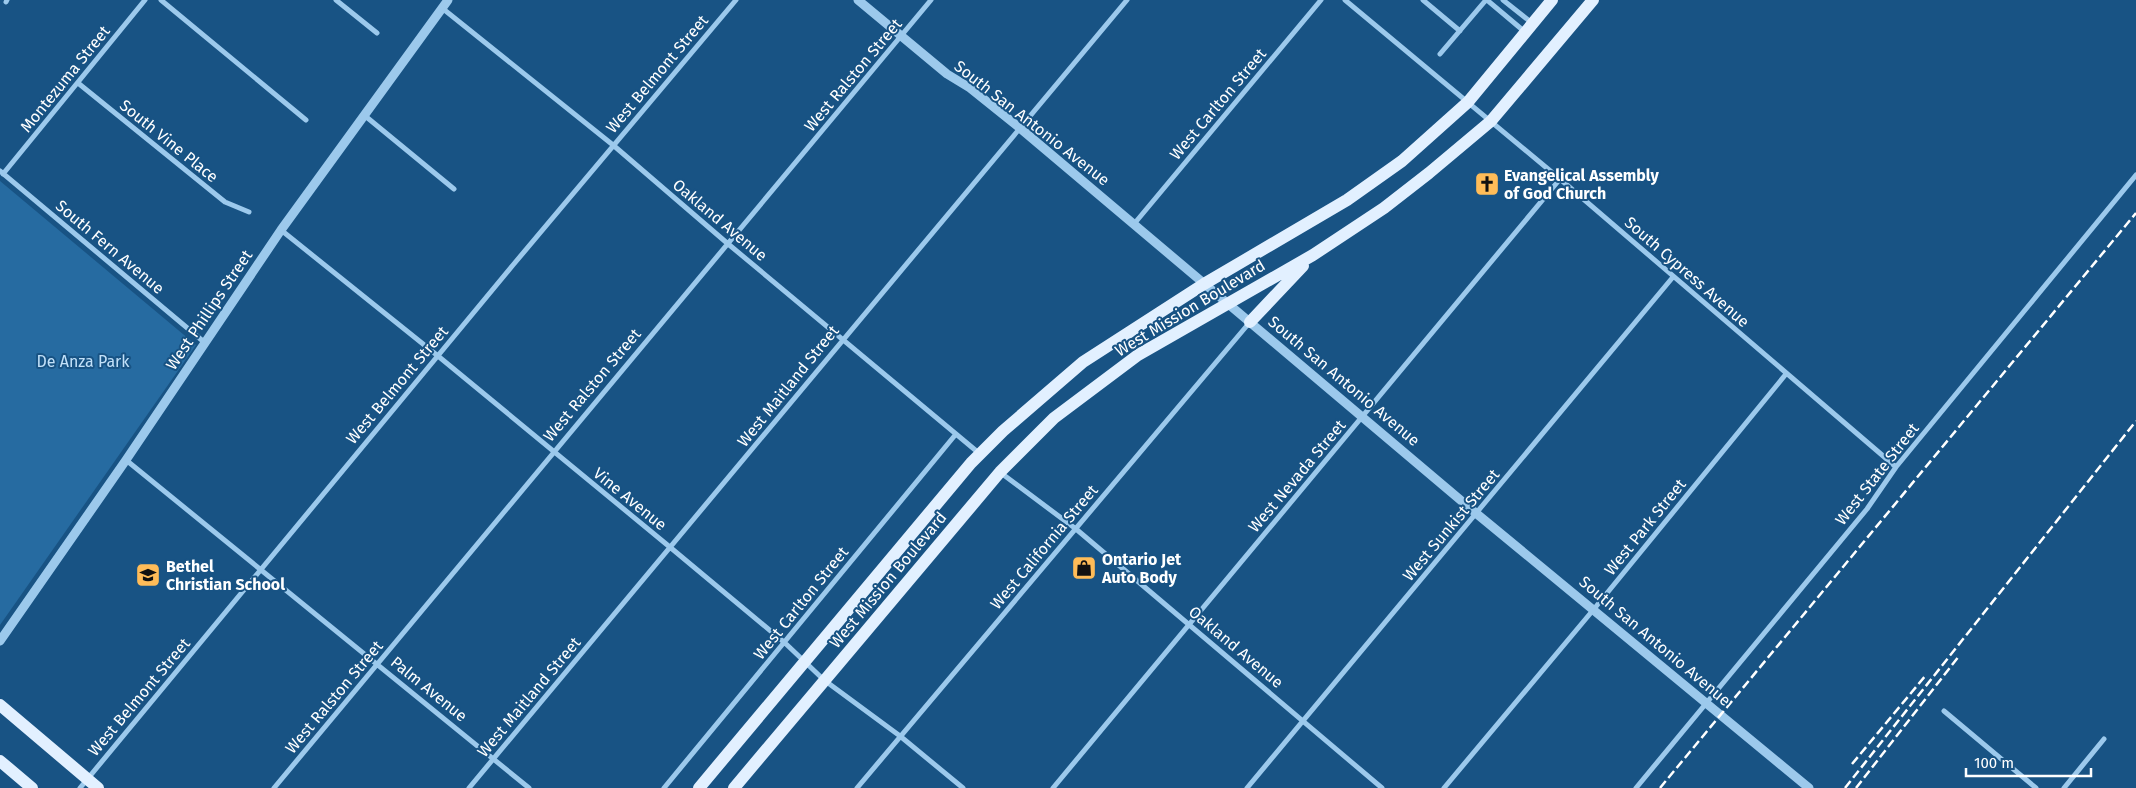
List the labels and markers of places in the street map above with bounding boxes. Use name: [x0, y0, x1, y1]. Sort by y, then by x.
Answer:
place label: Evangelical Assembly of God Church: [1504, 166, 1659, 203]
church icon: Evangelical Assembly of God Church: [1474, 171, 1500, 197]
place label: Ontario Jet Auto Body: [1101, 550, 1182, 587]
shop icon: Ontario Jet Auto Body: [1071, 555, 1097, 581]
place label: Bethel Christian School: [166, 557, 285, 594]
school or university icon: Bethel Christian School: [135, 562, 161, 588]

